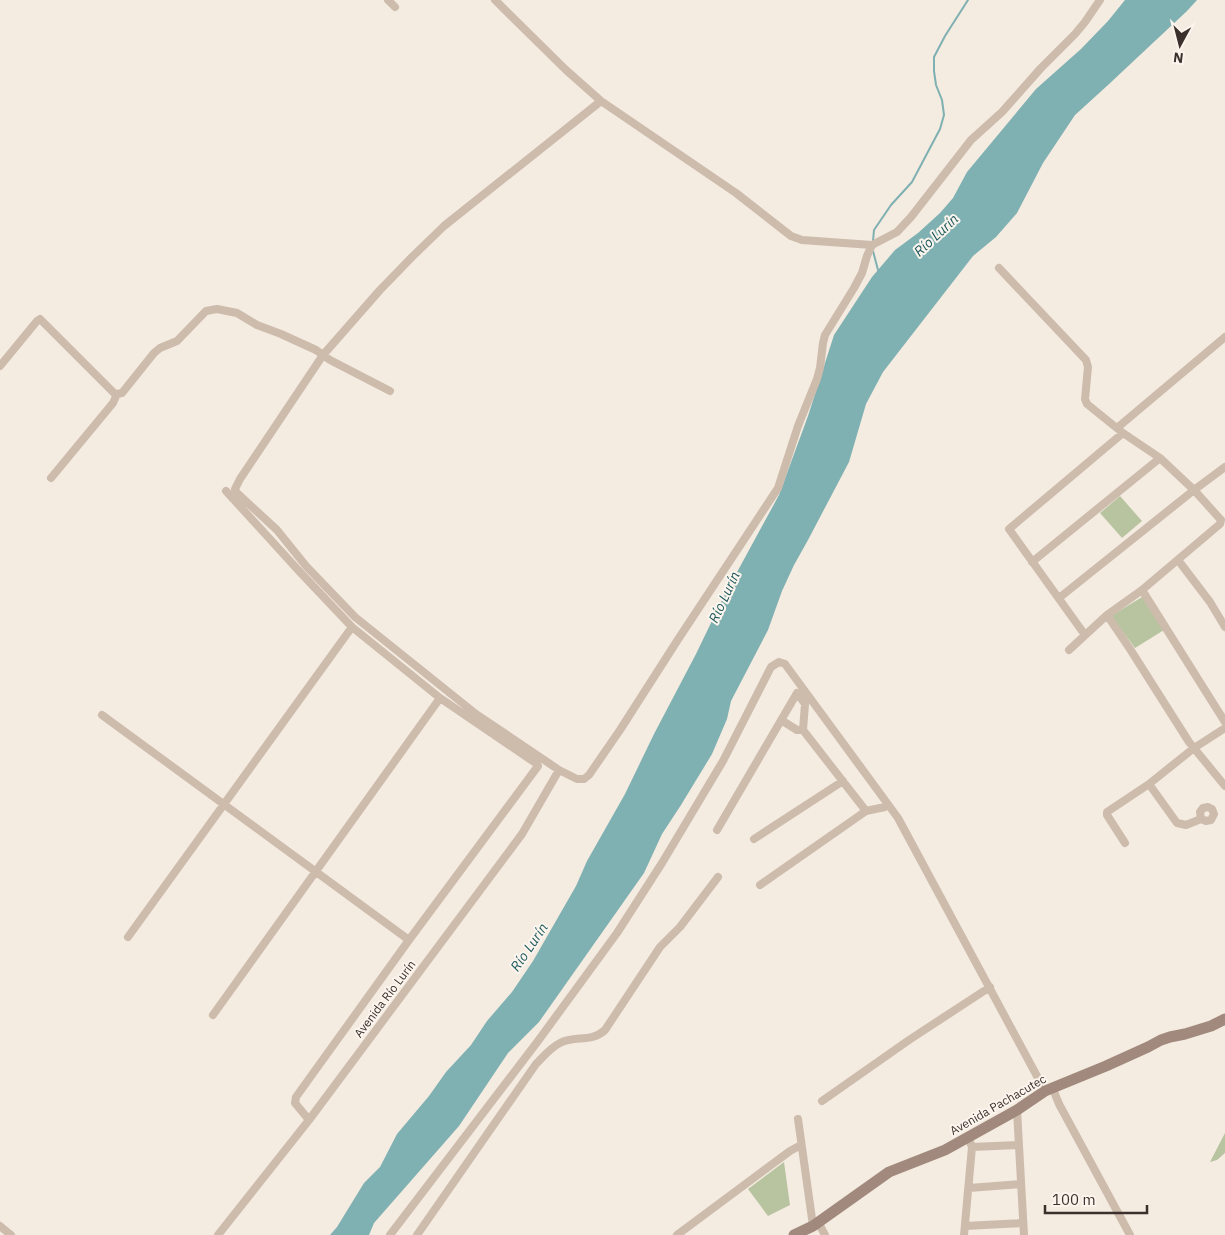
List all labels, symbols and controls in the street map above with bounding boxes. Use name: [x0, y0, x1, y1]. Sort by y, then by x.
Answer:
north arrow: [1155, 20, 1205, 70]
text: N: [1172, 48, 1185, 67]
water label: Río Lurín: [910, 210, 962, 260]
water label: Río Lurín: [704, 568, 744, 626]
water label: Río Lurín: [506, 919, 552, 975]
street label: Avenida Río Lurín: [351, 957, 419, 1040]
street label: Avenida Pachacutec: [947, 1071, 1048, 1138]
scale bar: [1045, 1182, 1148, 1214]
text: 100 m: [1052, 1190, 1096, 1209]

